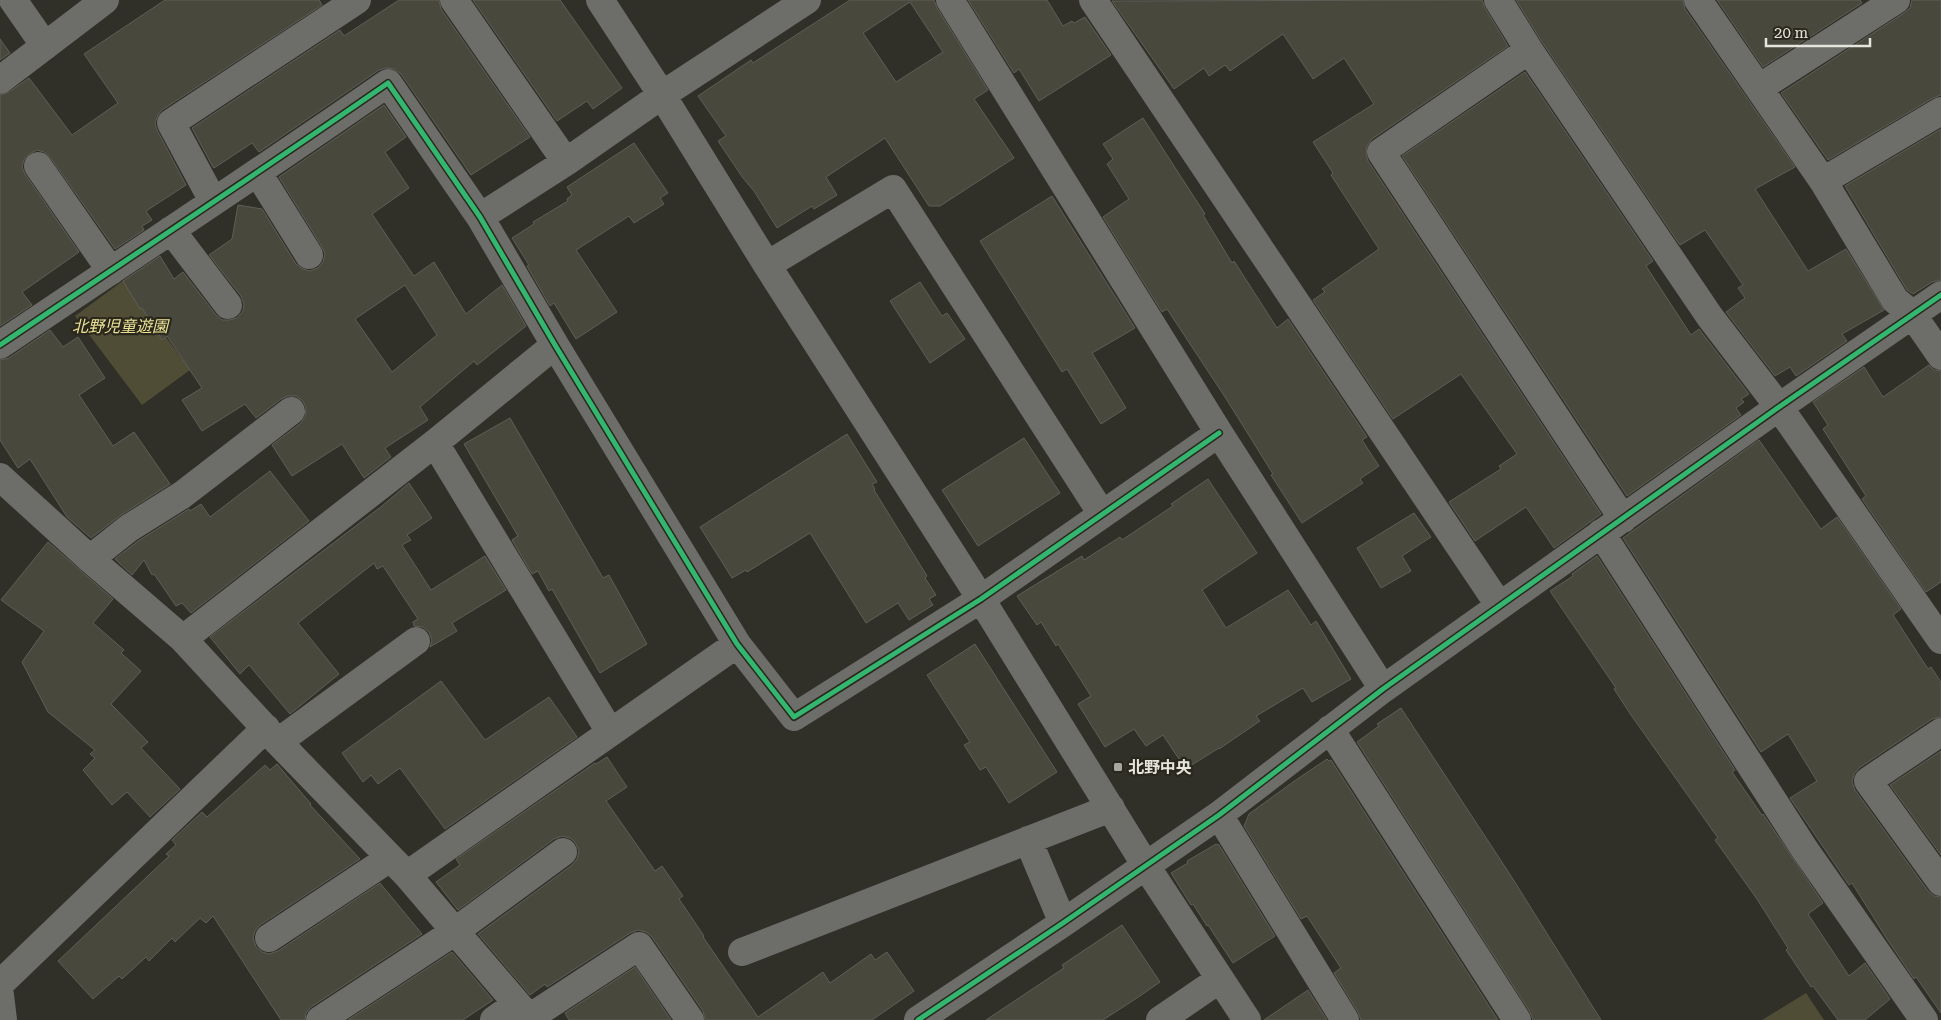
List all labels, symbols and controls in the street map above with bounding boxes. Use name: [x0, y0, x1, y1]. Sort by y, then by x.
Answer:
scale bar: [1766, 15, 1870, 47]
text: 20 m: [1774, 24, 1809, 42]
park label: 北野児童遊園: [72, 317, 170, 336]
place label: 北野中央: [1128, 758, 1192, 777]
marker: 北野中央: [1112, 761, 1124, 773]

